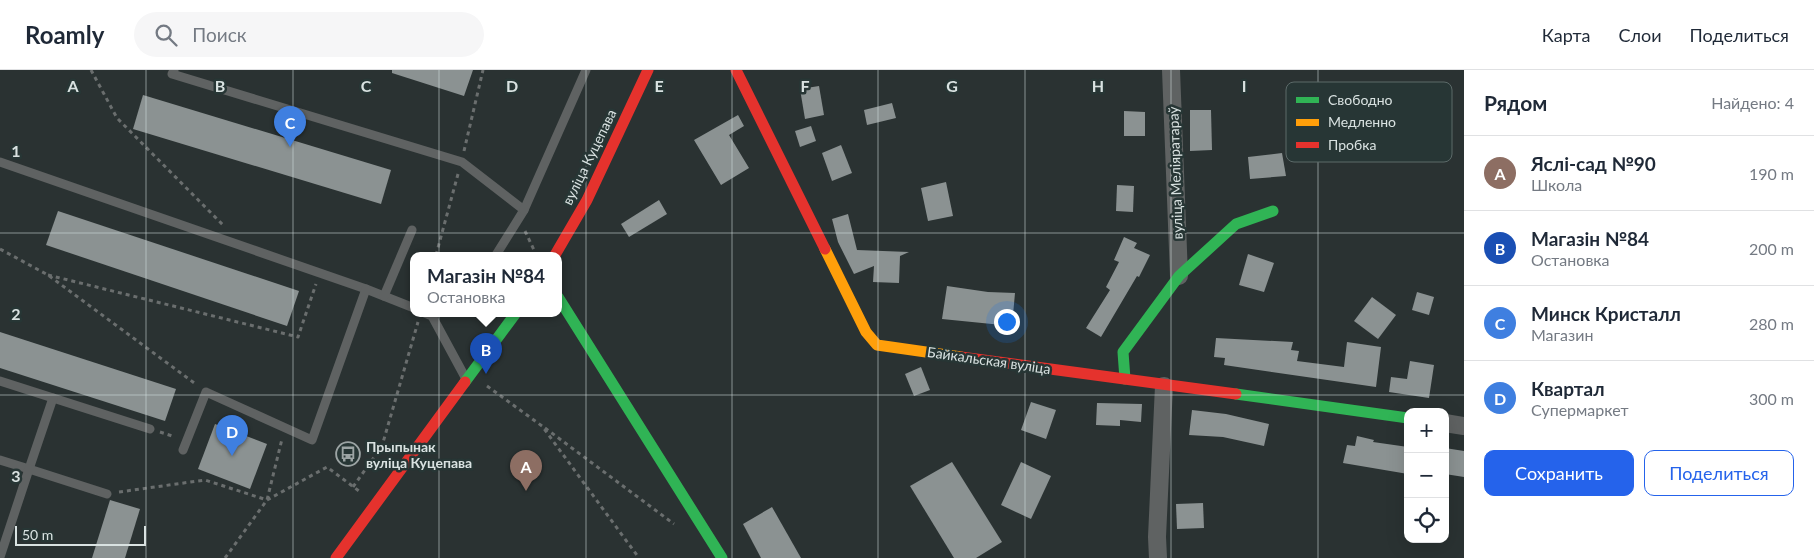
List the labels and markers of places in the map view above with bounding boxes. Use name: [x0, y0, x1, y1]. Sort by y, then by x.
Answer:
pin: C: [274, 106, 306, 147]
pin: B: [470, 333, 502, 374]
pin: D: [216, 415, 248, 456]
place label: Прыпынак вуліца Куцепава: [366, 438, 472, 471]
bus stop icon: Прыпынак вуліца Куцепава: [335, 441, 361, 467]
pin: A: [510, 450, 542, 491]

